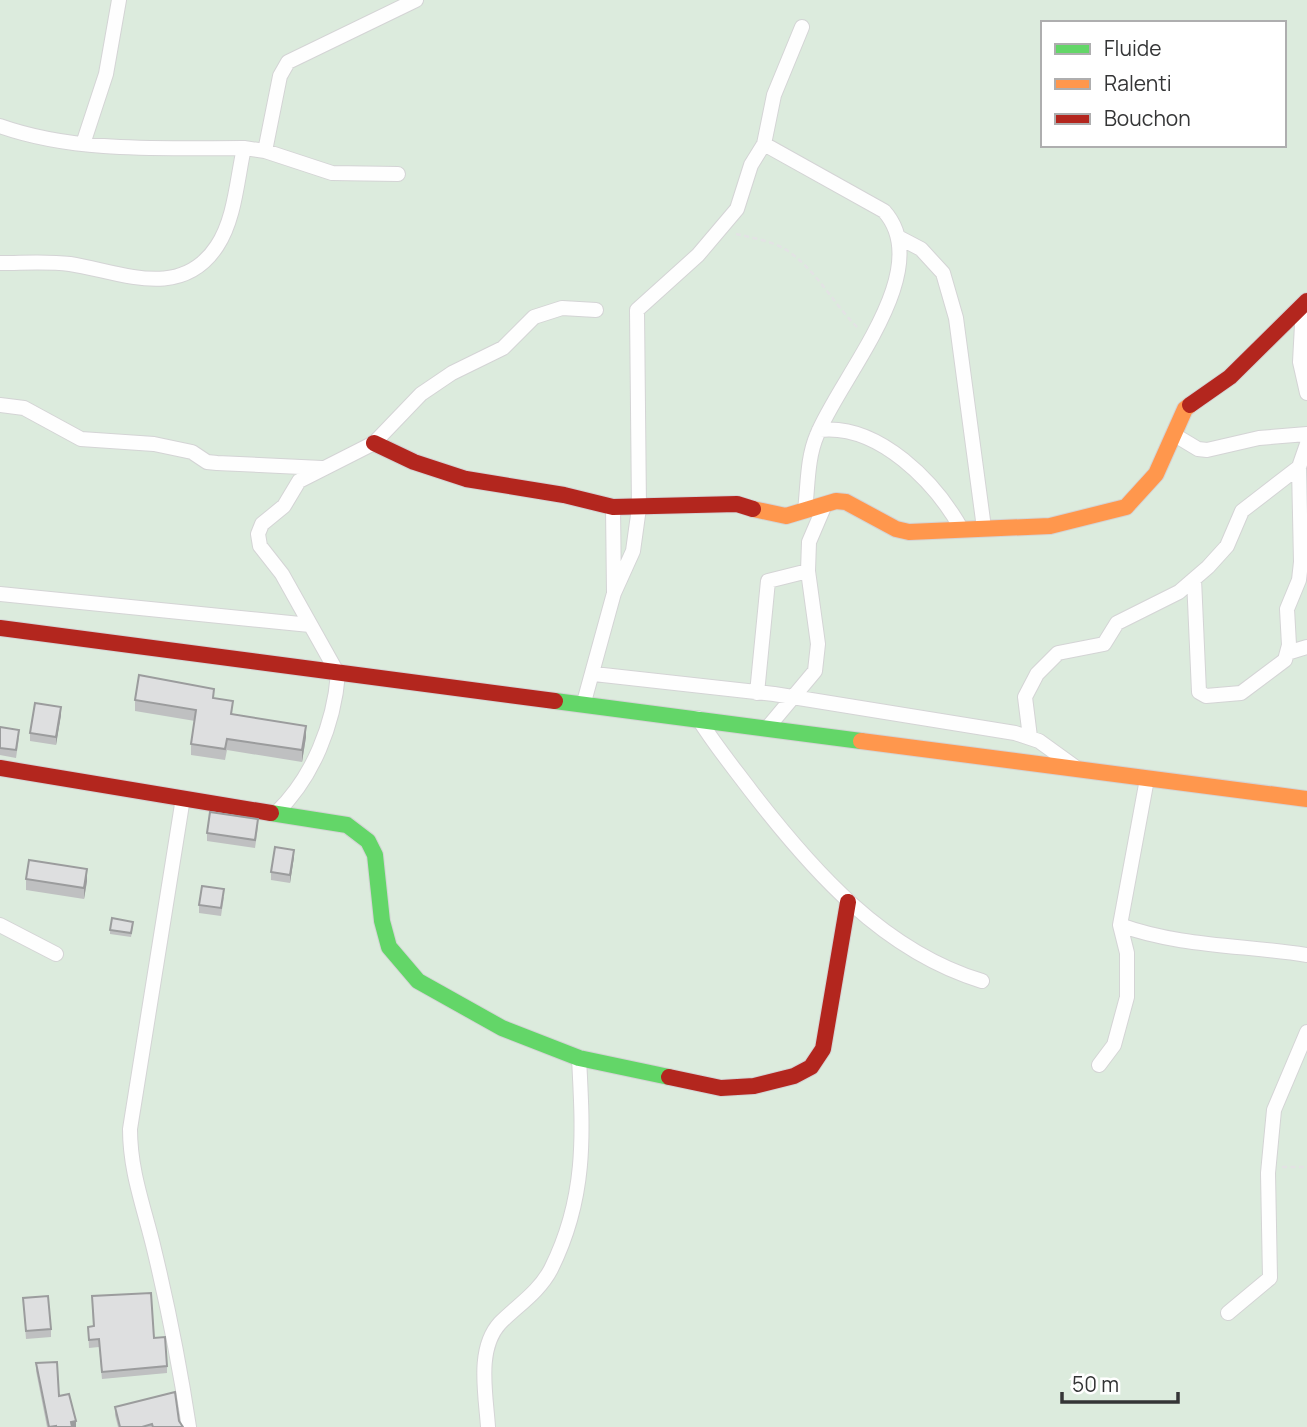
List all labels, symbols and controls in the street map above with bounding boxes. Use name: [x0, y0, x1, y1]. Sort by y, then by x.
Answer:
legend: [1041, 21, 1286, 147]
text: Fluide: [1104, 34, 1162, 62]
text: Ralenti: [1104, 69, 1172, 97]
text: Bouchon: [1104, 104, 1191, 132]
scale bar: [1062, 1360, 1178, 1404]
text: 50 m: [1072, 1370, 1119, 1398]

